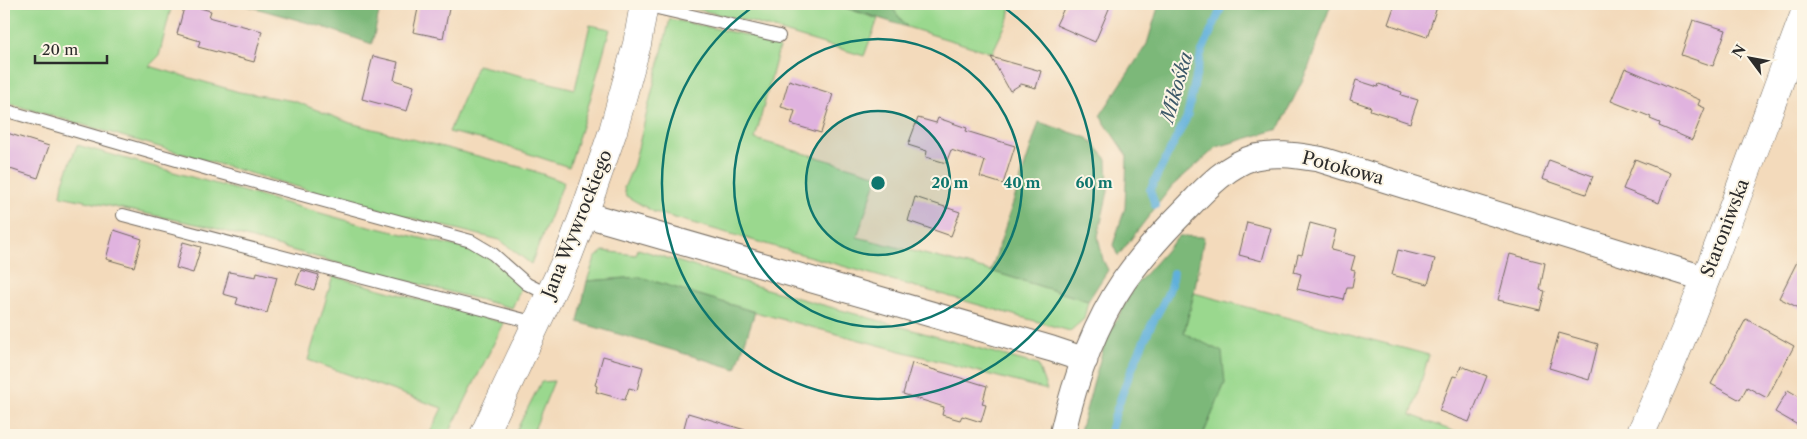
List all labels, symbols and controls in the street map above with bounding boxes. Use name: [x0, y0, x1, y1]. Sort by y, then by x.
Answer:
scale bar: [35, 32, 108, 64]
north arrow: [1724, 32, 1774, 82]
text: 20 m: [42, 40, 78, 59]
text: N: [1728, 41, 1750, 61]
water label: Mikośka: [1155, 49, 1198, 127]
street label: Jana Wywrockiego: [536, 147, 617, 304]
street label: Potokowa: [1300, 147, 1387, 190]
text: 20 m: [931, 173, 969, 192]
text: 40 m: [1003, 173, 1041, 192]
text: 60 m: [1075, 173, 1113, 192]
centre of rings: [869, 174, 887, 192]
street label: Staroniwska: [1696, 175, 1754, 280]

